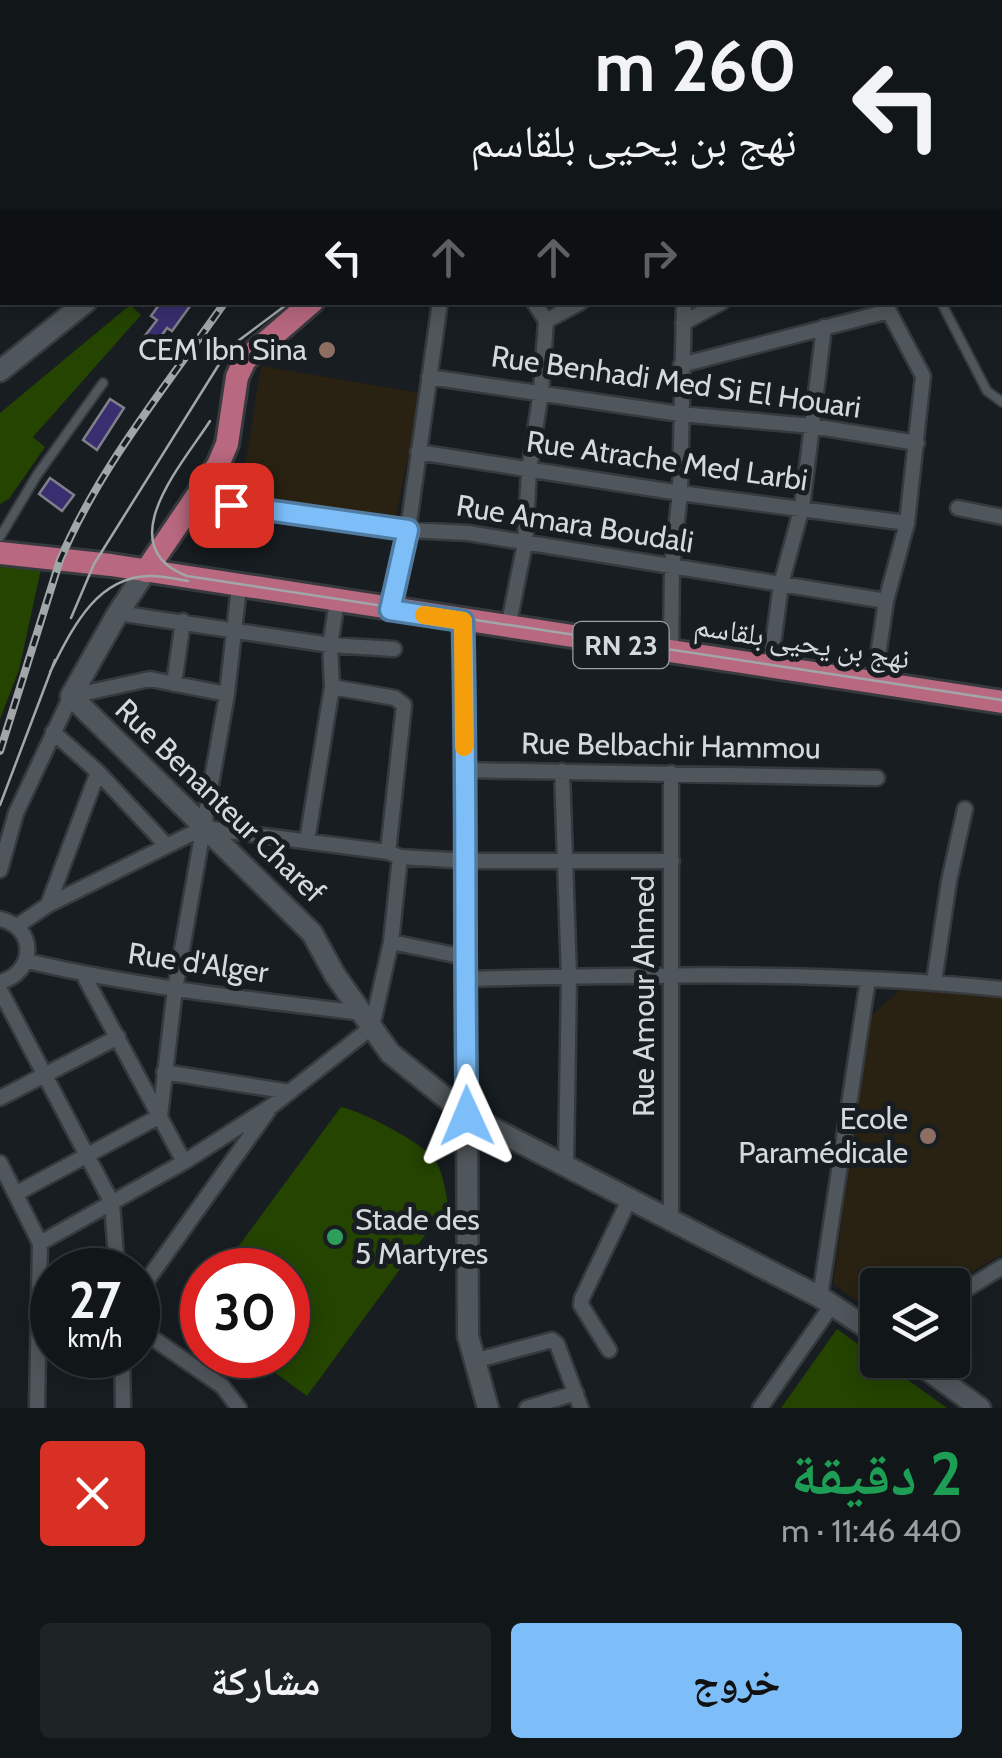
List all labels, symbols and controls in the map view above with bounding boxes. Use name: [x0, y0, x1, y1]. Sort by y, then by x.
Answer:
text: 260 m: [595, 23, 797, 109]
icon: left: [832, 40, 962, 170]
text: نهج بن يحيى بلقاسم: [470, 114, 797, 168]
icon: left: [316, 230, 371, 285]
icon: ahead: [421, 230, 476, 285]
icon: ahead: [526, 230, 581, 285]
icon: right: [631, 230, 686, 285]
place label: CEM Ibn Sina: [138, 331, 308, 368]
street label: Rue Benhadi Med Si El Houari: [489, 337, 863, 426]
marker: CEM Ibn Sina: [316, 339, 338, 361]
street label: Rue Atrache Med Larbi: [524, 422, 810, 499]
pin: [189, 463, 274, 548]
icon: arrive: [204, 478, 259, 533]
street label: Rue Amara Boudali: [454, 486, 696, 561]
street label: نهج بن يحيى بلقاسم: [691, 606, 913, 679]
road number: RN 23: [574, 622, 668, 668]
street label: Rue Benanteur Charef: [108, 691, 333, 910]
street label: Rue Belbachir Hammou: [521, 724, 821, 767]
street label: Rue Amour Ahmed: [625, 875, 662, 1117]
street label: Rue d'Alger: [126, 934, 271, 991]
position arrow: [415, 1064, 519, 1168]
place label: Ecole Paramédicale: [738, 1100, 908, 1171]
marker: Ecole Paramédicale: [917, 1125, 939, 1147]
place label: Stade des 5 Martyres: [355, 1201, 488, 1272]
marker: Stade des 5 Martyres: [324, 1226, 346, 1248]
speed limit sign: 30: [180, 1248, 310, 1378]
map controls: [860, 1268, 970, 1378]
button: layers: [860, 1268, 970, 1378]
text: 27: [69, 1270, 121, 1331]
text: km/h: [68, 1323, 122, 1353]
text: 2 دقيقة: [791, 1437, 962, 1510]
button: close: [40, 1441, 145, 1546]
text: 440 m · 11:46: [781, 1511, 962, 1550]
button: مشاركة: [40, 1623, 491, 1738]
button: خروج: [511, 1623, 962, 1738]

